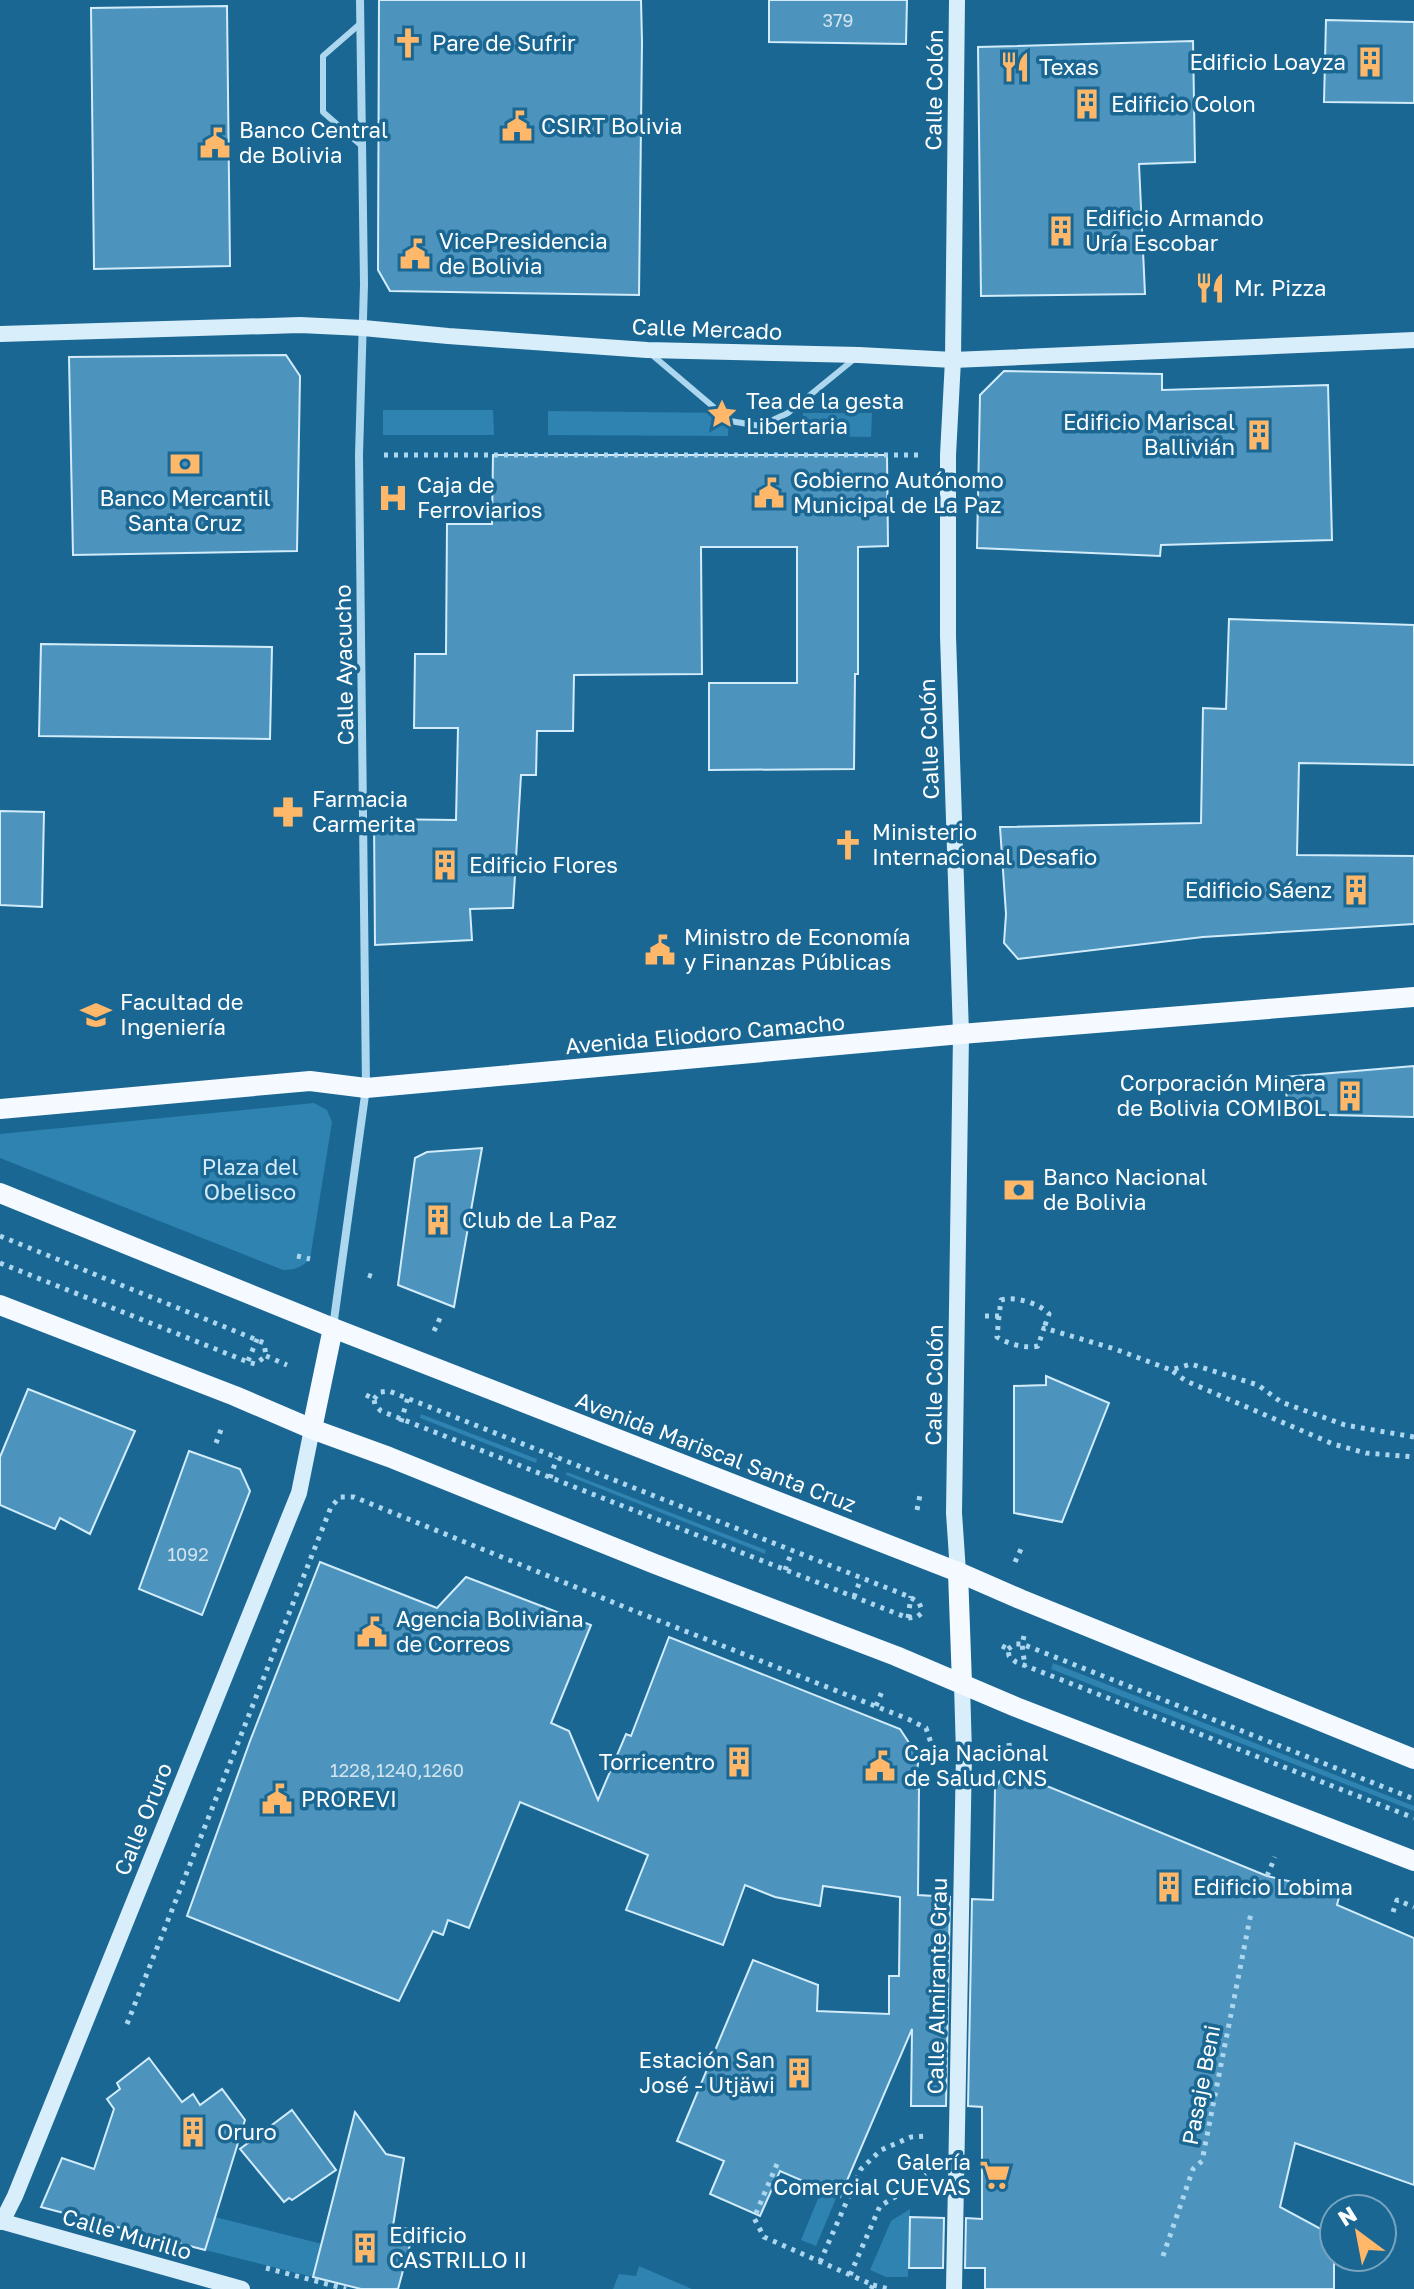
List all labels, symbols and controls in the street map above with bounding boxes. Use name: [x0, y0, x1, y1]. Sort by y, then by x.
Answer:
house number: 379: [823, 9, 853, 31]
church icon: Pare de Sufrir: [391, 26, 425, 60]
place label: Pare de Sufrir: [432, 29, 576, 56]
street label: Calle Colón: [919, 29, 948, 151]
building icon: Edificio Loayza: [1353, 45, 1387, 79]
place label: Edificio Loayza: [1189, 48, 1346, 75]
restaurant icon: Texas: [998, 50, 1032, 84]
place label: Texas: [1039, 53, 1099, 80]
building icon: Edificio Colon: [1070, 87, 1104, 121]
place label: Edificio Colon: [1111, 90, 1256, 117]
public building icon: CSIRT Bolivia: [500, 109, 534, 143]
place label: CSIRT Bolivia: [541, 112, 682, 139]
place label: Banco Central de Bolivia: [239, 116, 388, 168]
public building icon: Banco Central de Bolivia: [198, 126, 232, 160]
place label: Edificio Armando Uría Escobar: [1085, 204, 1264, 256]
building icon: Edificio Armando Uría Escobar: [1044, 214, 1078, 248]
place label: VicePresidencia de Bolivia: [439, 227, 608, 279]
public building icon: VicePresidencia de Bolivia: [398, 237, 432, 271]
restaurant icon: Mr. Pizza: [1193, 271, 1227, 305]
place label: Mr. Pizza: [1234, 274, 1326, 301]
street label: Calle Mercado: [631, 312, 783, 345]
place label: Tea de la gesta Libertaria: [746, 387, 904, 439]
place icon: Tea de la gesta Libertaria: [705, 397, 739, 431]
place label: Edificio Mariscal Ballivián: [1063, 408, 1235, 460]
building icon: Edificio Mariscal Ballivián: [1242, 418, 1276, 452]
bank icon: Banco Mercantil Santa Cruz: [168, 447, 202, 481]
place label: Gobierno Autónomo Municipal de La Paz: [793, 466, 1004, 518]
place label: Caja de Ferroviarios: [417, 471, 542, 523]
public building icon: Gobierno Autónomo Municipal de La Paz: [752, 476, 786, 510]
hospital icon: Caja de Ferroviarios: [376, 481, 410, 515]
place label: Banco Mercantil Santa Cruz: [100, 484, 270, 536]
street label: Calle Ayacucho: [329, 584, 358, 746]
street label: Calle Colón: [913, 678, 944, 800]
place label: Farmacia Carmerita: [312, 785, 416, 837]
pharmacy icon: Farmacia Carmerita: [271, 795, 305, 829]
place label: Ministerio Internacional Desafio: [872, 818, 1097, 870]
church icon: Ministerio Internacional Desafio: [831, 828, 865, 862]
building icon: Edificio Flores: [428, 848, 462, 882]
place label: Edificio Flores: [469, 851, 618, 878]
building icon: Edificio Sáenz: [1339, 873, 1373, 907]
place label: Edificio Sáenz: [1185, 876, 1332, 903]
place label: Ministro de Economía y Finanzas Públicas: [684, 923, 910, 975]
public building icon: Ministro de Economía y Finanzas Públicas: [643, 933, 677, 967]
place label: Facultad de Ingeniería: [120, 988, 244, 1040]
school or university icon: Facultad de Ingeniería: [79, 998, 113, 1032]
street label: Avenida Eliodoro Camacho: [564, 1008, 846, 1059]
place label: Corporación Minera de Bolivia COMIBOL: [1117, 1069, 1326, 1121]
building icon: Corporación Minera de Bolivia COMIBOL: [1333, 1079, 1367, 1113]
park label: Plaza del Obelisco: [202, 1153, 298, 1205]
place label: Banco Nacional de Bolivia: [1043, 1163, 1208, 1215]
bank icon: Banco Nacional de Bolivia: [1002, 1173, 1036, 1207]
building icon: Club de La Paz: [421, 1203, 455, 1237]
place label: Club de La Paz: [462, 1206, 617, 1233]
street label: Calle Colón: [919, 1324, 948, 1446]
street label: Avenida Mariscal Santa Cruz: [572, 1386, 860, 1518]
house number: 1092: [167, 1543, 209, 1565]
place label: Agencia Boliviana de Correos: [396, 1605, 584, 1657]
public building icon: Agencia Boliviana de Correos: [355, 1615, 389, 1649]
place label: Caja Nacional de Salud CNS: [904, 1739, 1048, 1791]
building icon: Torricentro: [722, 1745, 756, 1779]
place label: Torricentro: [599, 1748, 715, 1775]
public building icon: Caja Nacional de Salud CNS: [863, 1749, 897, 1783]
street label: Calle Oruro: [108, 1758, 177, 1879]
house number: 1228,1240,1260: [330, 1759, 464, 1781]
public building icon: PROREVI: [260, 1782, 294, 1816]
place label: PROREVI: [301, 1785, 397, 1812]
building icon: Edificio Lobima: [1152, 1870, 1186, 1904]
place label: Edificio Lobima: [1193, 1873, 1353, 1900]
street label: Calle Almirante Grau: [921, 1877, 952, 2095]
street label: Pasaje Beni: [1176, 2023, 1225, 2147]
place label: Estación San José - Utjäwi: [639, 2046, 775, 2098]
building icon: Estación San José - Utjäwi: [782, 2056, 816, 2090]
building icon: Oruro: [176, 2115, 210, 2149]
place label: Oruro: [217, 2118, 277, 2145]
place label: Galería Comercial CUEVAS: [773, 2148, 971, 2200]
supermarket icon: Galería Comercial CUEVAS: [978, 2158, 1012, 2192]
north arrow: [1318, 2193, 1398, 2273]
text: N: [1333, 2200, 1361, 2231]
street label: Calle Murillo: [59, 2202, 195, 2265]
place label: Edificio CASTRILLO II: [389, 2221, 527, 2273]
building icon: Edificio CASTRILLO II: [348, 2231, 382, 2265]

